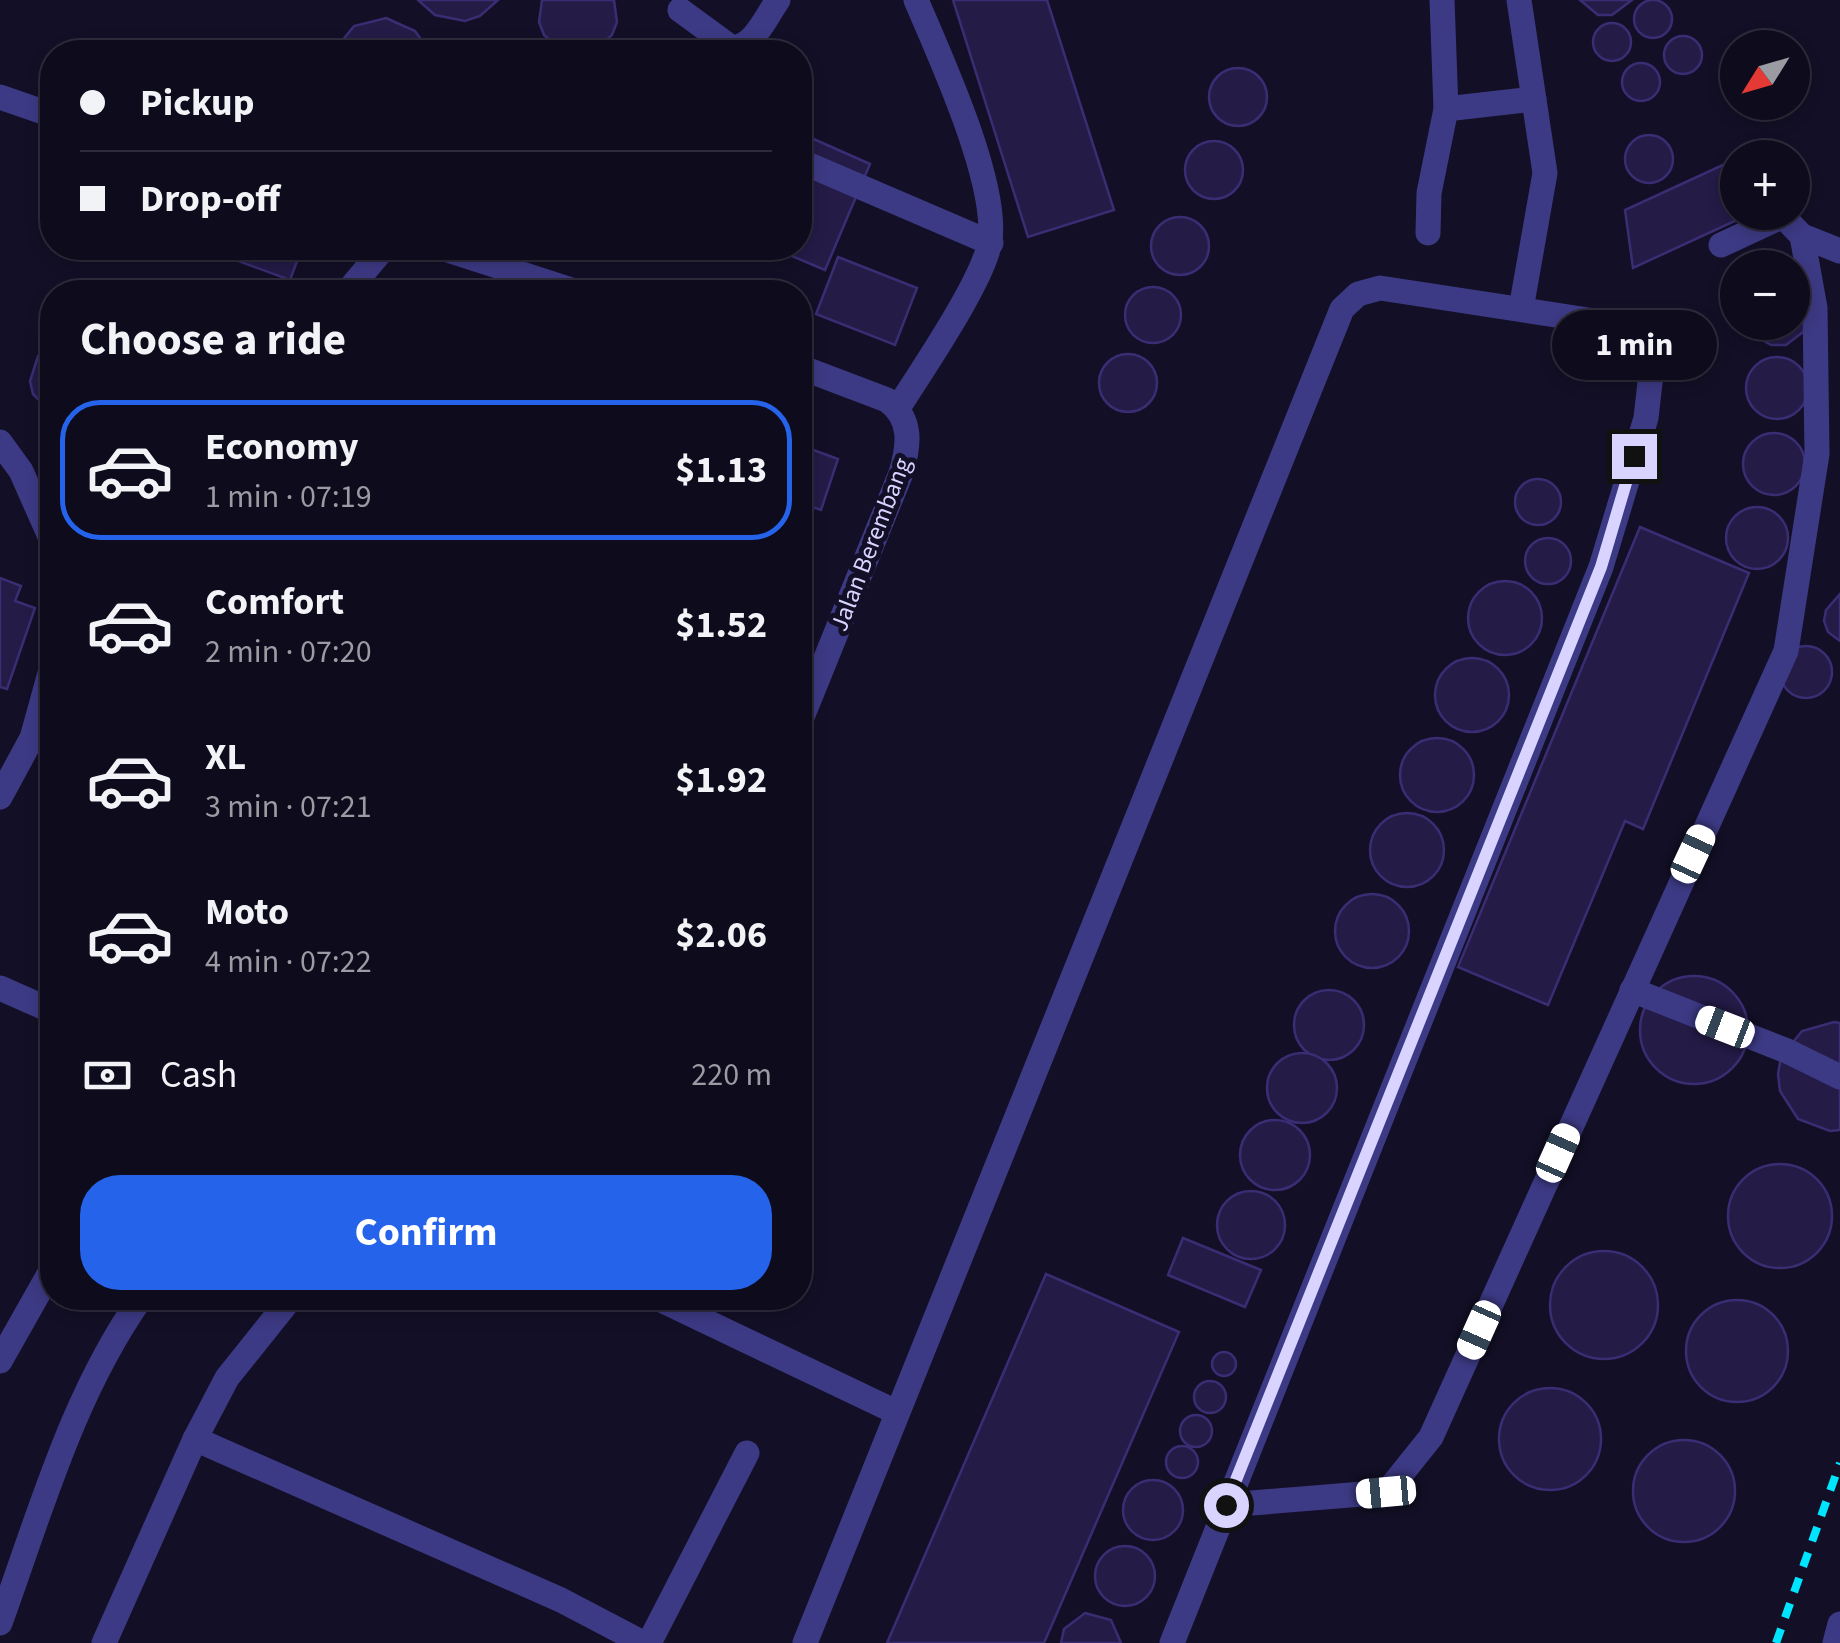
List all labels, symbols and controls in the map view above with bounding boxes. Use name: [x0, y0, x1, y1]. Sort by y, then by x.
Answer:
north arrow: [1720, 30, 1810, 120]
map controls: [1720, 30, 1810, 340]
text: Pickup: [140, 76, 254, 130]
button: +: [1720, 140, 1810, 230]
text: Drop-off: [140, 172, 280, 226]
button: −: [1720, 250, 1810, 340]
text: Choose a ride: [80, 308, 346, 372]
callout: 1 min: [1552, 311, 1716, 381]
text: 1 min: [1596, 322, 1673, 368]
text: Economy: [205, 420, 358, 474]
icon: car: [85, 425, 175, 515]
route end: [1612, 434, 1657, 479]
text: $1.13: [675, 443, 767, 497]
street label: Jalan Berembang: [821, 452, 921, 636]
text: 1 min · 07:19: [205, 474, 372, 520]
text: Comfort: [205, 575, 344, 629]
icon: car: [85, 580, 175, 670]
text: $1.52: [675, 598, 767, 652]
text: 2 min · 07:20: [205, 629, 372, 675]
text: XL: [205, 730, 246, 784]
icon: car: [85, 735, 175, 825]
text: $1.92: [675, 753, 767, 807]
text: 3 min · 07:21: [205, 784, 372, 830]
car: [1667, 820, 1719, 888]
text: Moto: [205, 885, 289, 939]
icon: car: [85, 890, 175, 980]
text: $2.06: [675, 908, 767, 962]
text: 4 min · 07:22: [205, 939, 372, 985]
car: [1692, 1002, 1758, 1052]
icon: cash: [80, 1048, 135, 1103]
text: Cash: [160, 1048, 237, 1102]
text: 220 m: [691, 1052, 772, 1098]
car: [1532, 1119, 1584, 1187]
button: Confirm: [80, 1175, 772, 1290]
car: [1453, 1296, 1505, 1364]
car: [1355, 1474, 1417, 1510]
route start: [1204, 1483, 1249, 1528]

